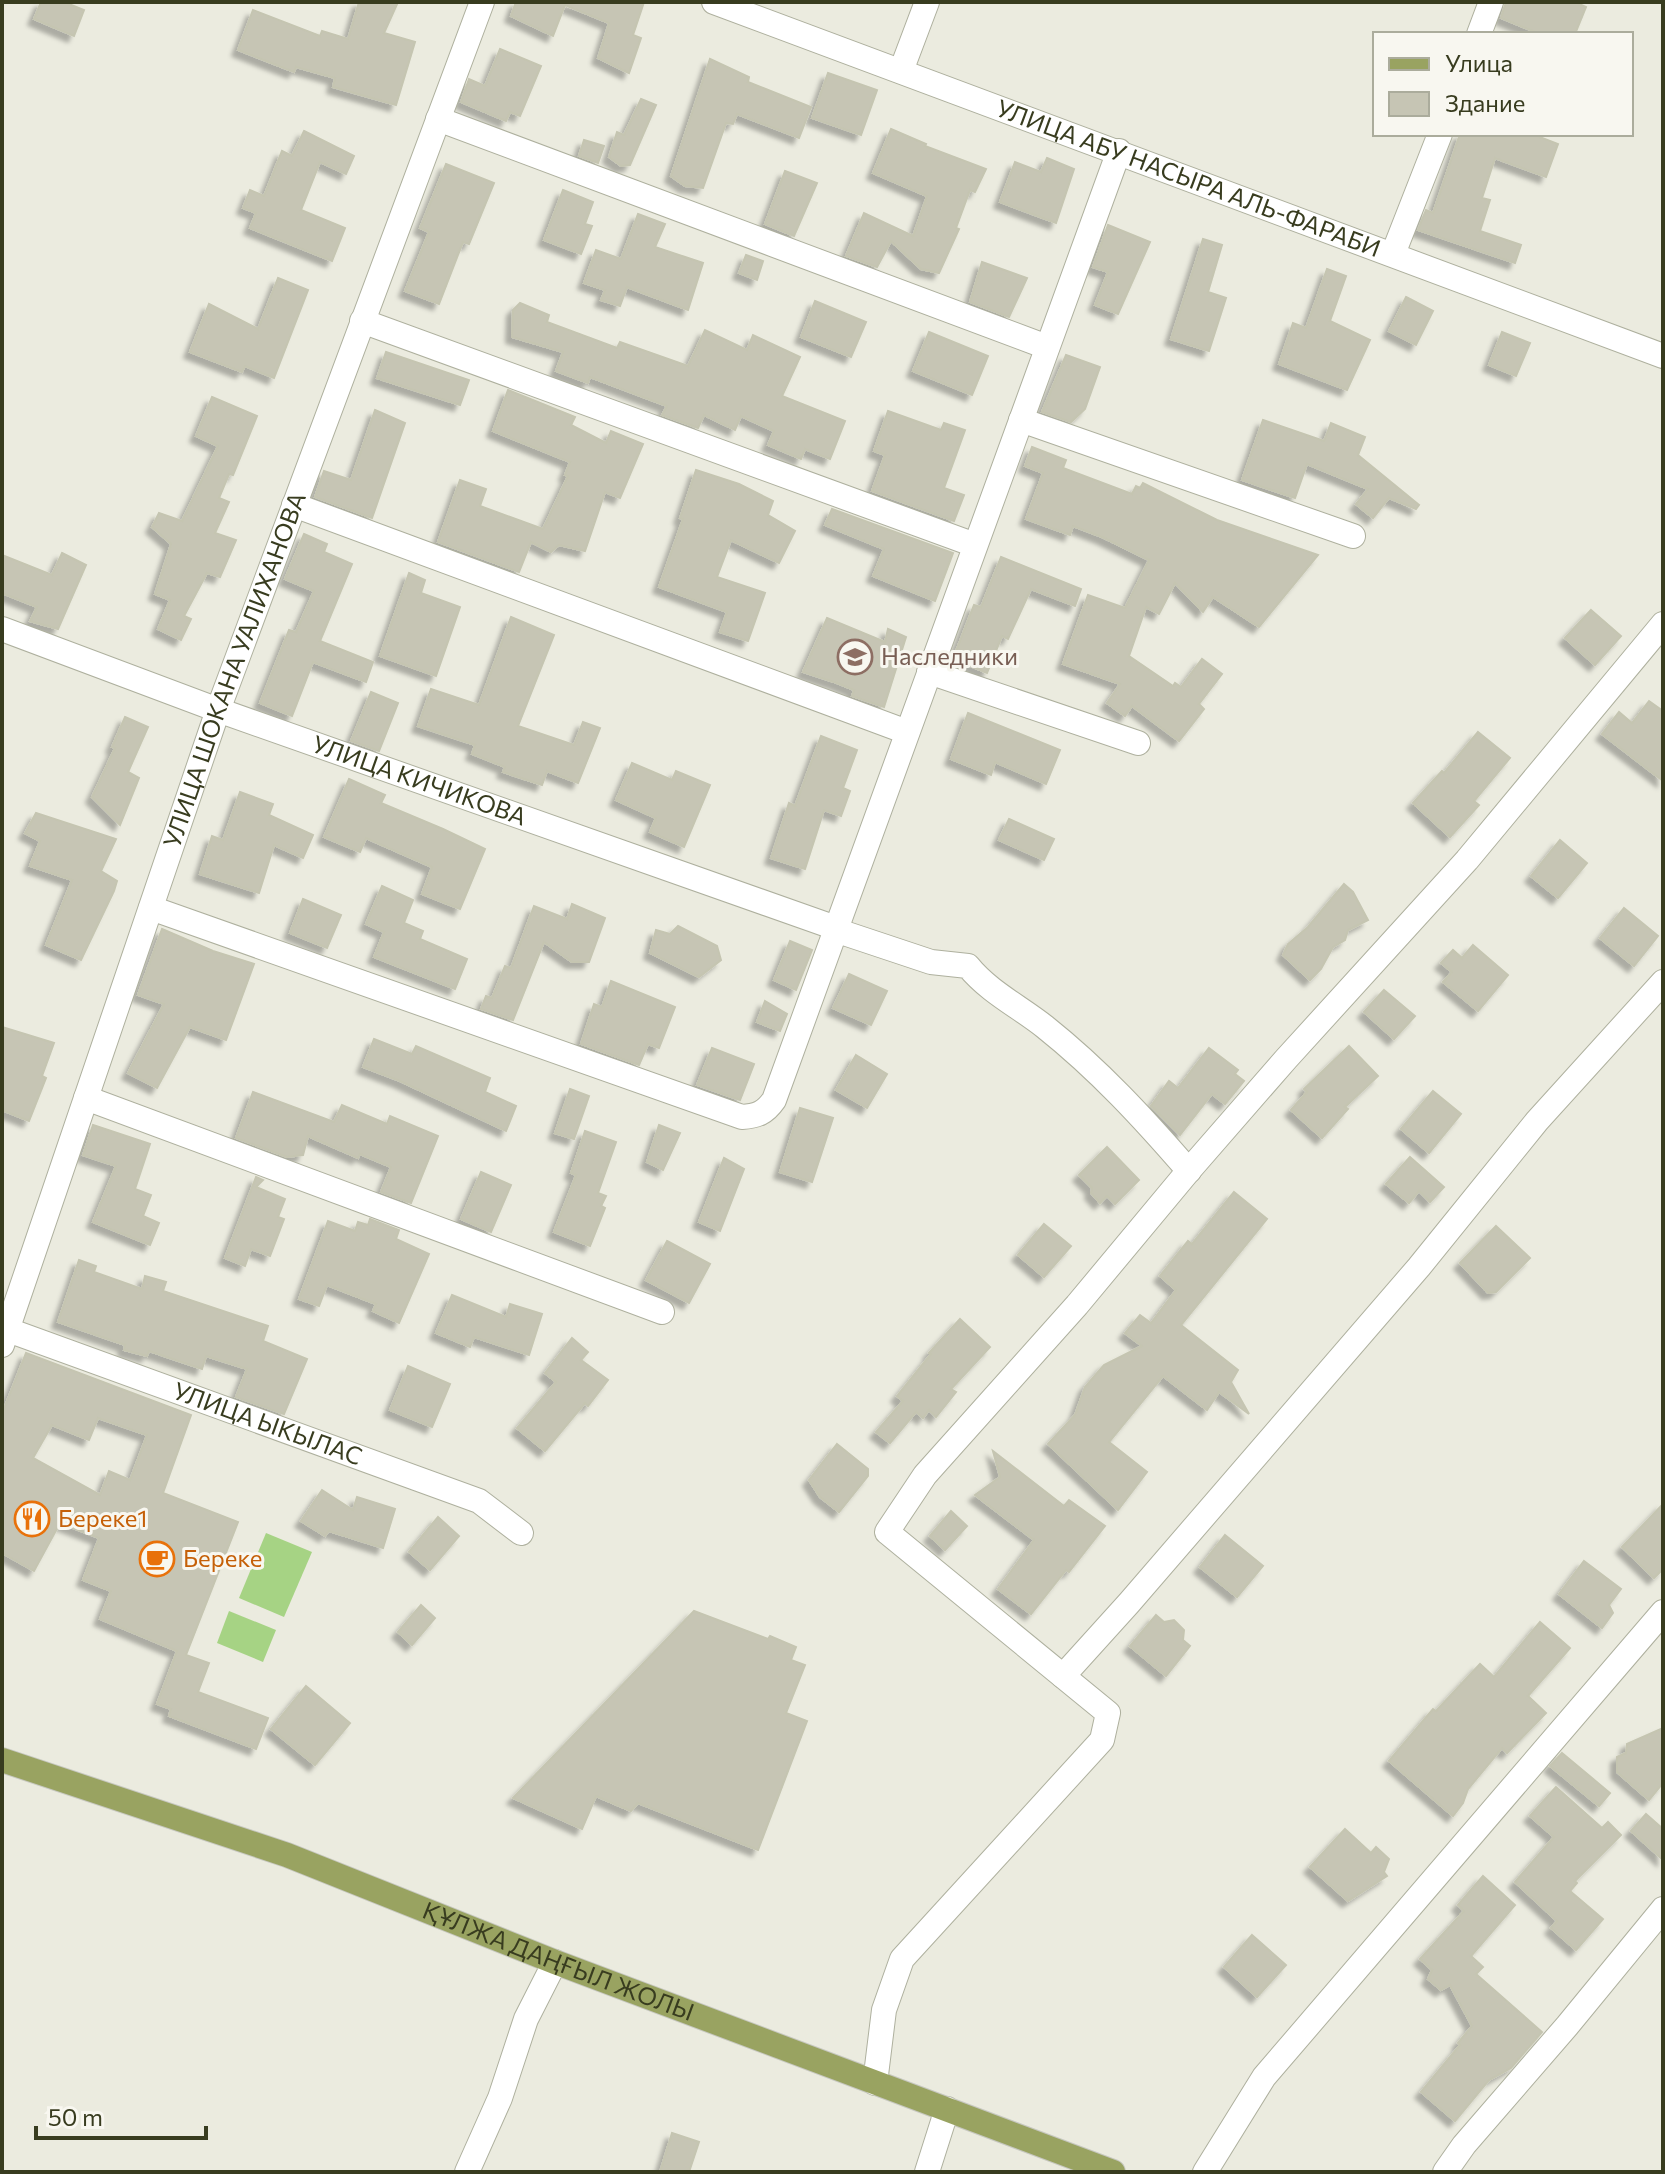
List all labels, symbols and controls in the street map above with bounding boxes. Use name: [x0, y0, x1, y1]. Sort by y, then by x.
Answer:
legend: [1373, 32, 1633, 136]
text: Улица: [1445, 48, 1513, 77]
text: Здание: [1445, 88, 1525, 117]
street label: УЛИЦА АБУ НАСЫРА АЛЬ-ФАРАБИ: [992, 93, 1385, 262]
street label: УЛИЦА ШОКАНА УАЛИХАНОВА: [156, 488, 311, 851]
school or university icon: Наследники: [836, 638, 874, 676]
place label: Наследники: [881, 641, 1018, 670]
street label: УЛИЦА КИЧИКОВА: [309, 728, 531, 831]
street label: УЛИЦА ЫКЫЛАС: [169, 1375, 366, 1470]
restaurant icon: Береке1: [13, 1500, 51, 1538]
place label: Береке1: [58, 1503, 148, 1532]
cafe icon: Береке: [138, 1540, 176, 1578]
place label: Береке: [183, 1543, 262, 1572]
street label: ҚҰЛЖА ДАҢҒЫЛ ЖОЛЫ: [419, 1895, 698, 2026]
scale bar: [36, 2090, 206, 2140]
text: 50 m: [48, 2102, 103, 2131]

